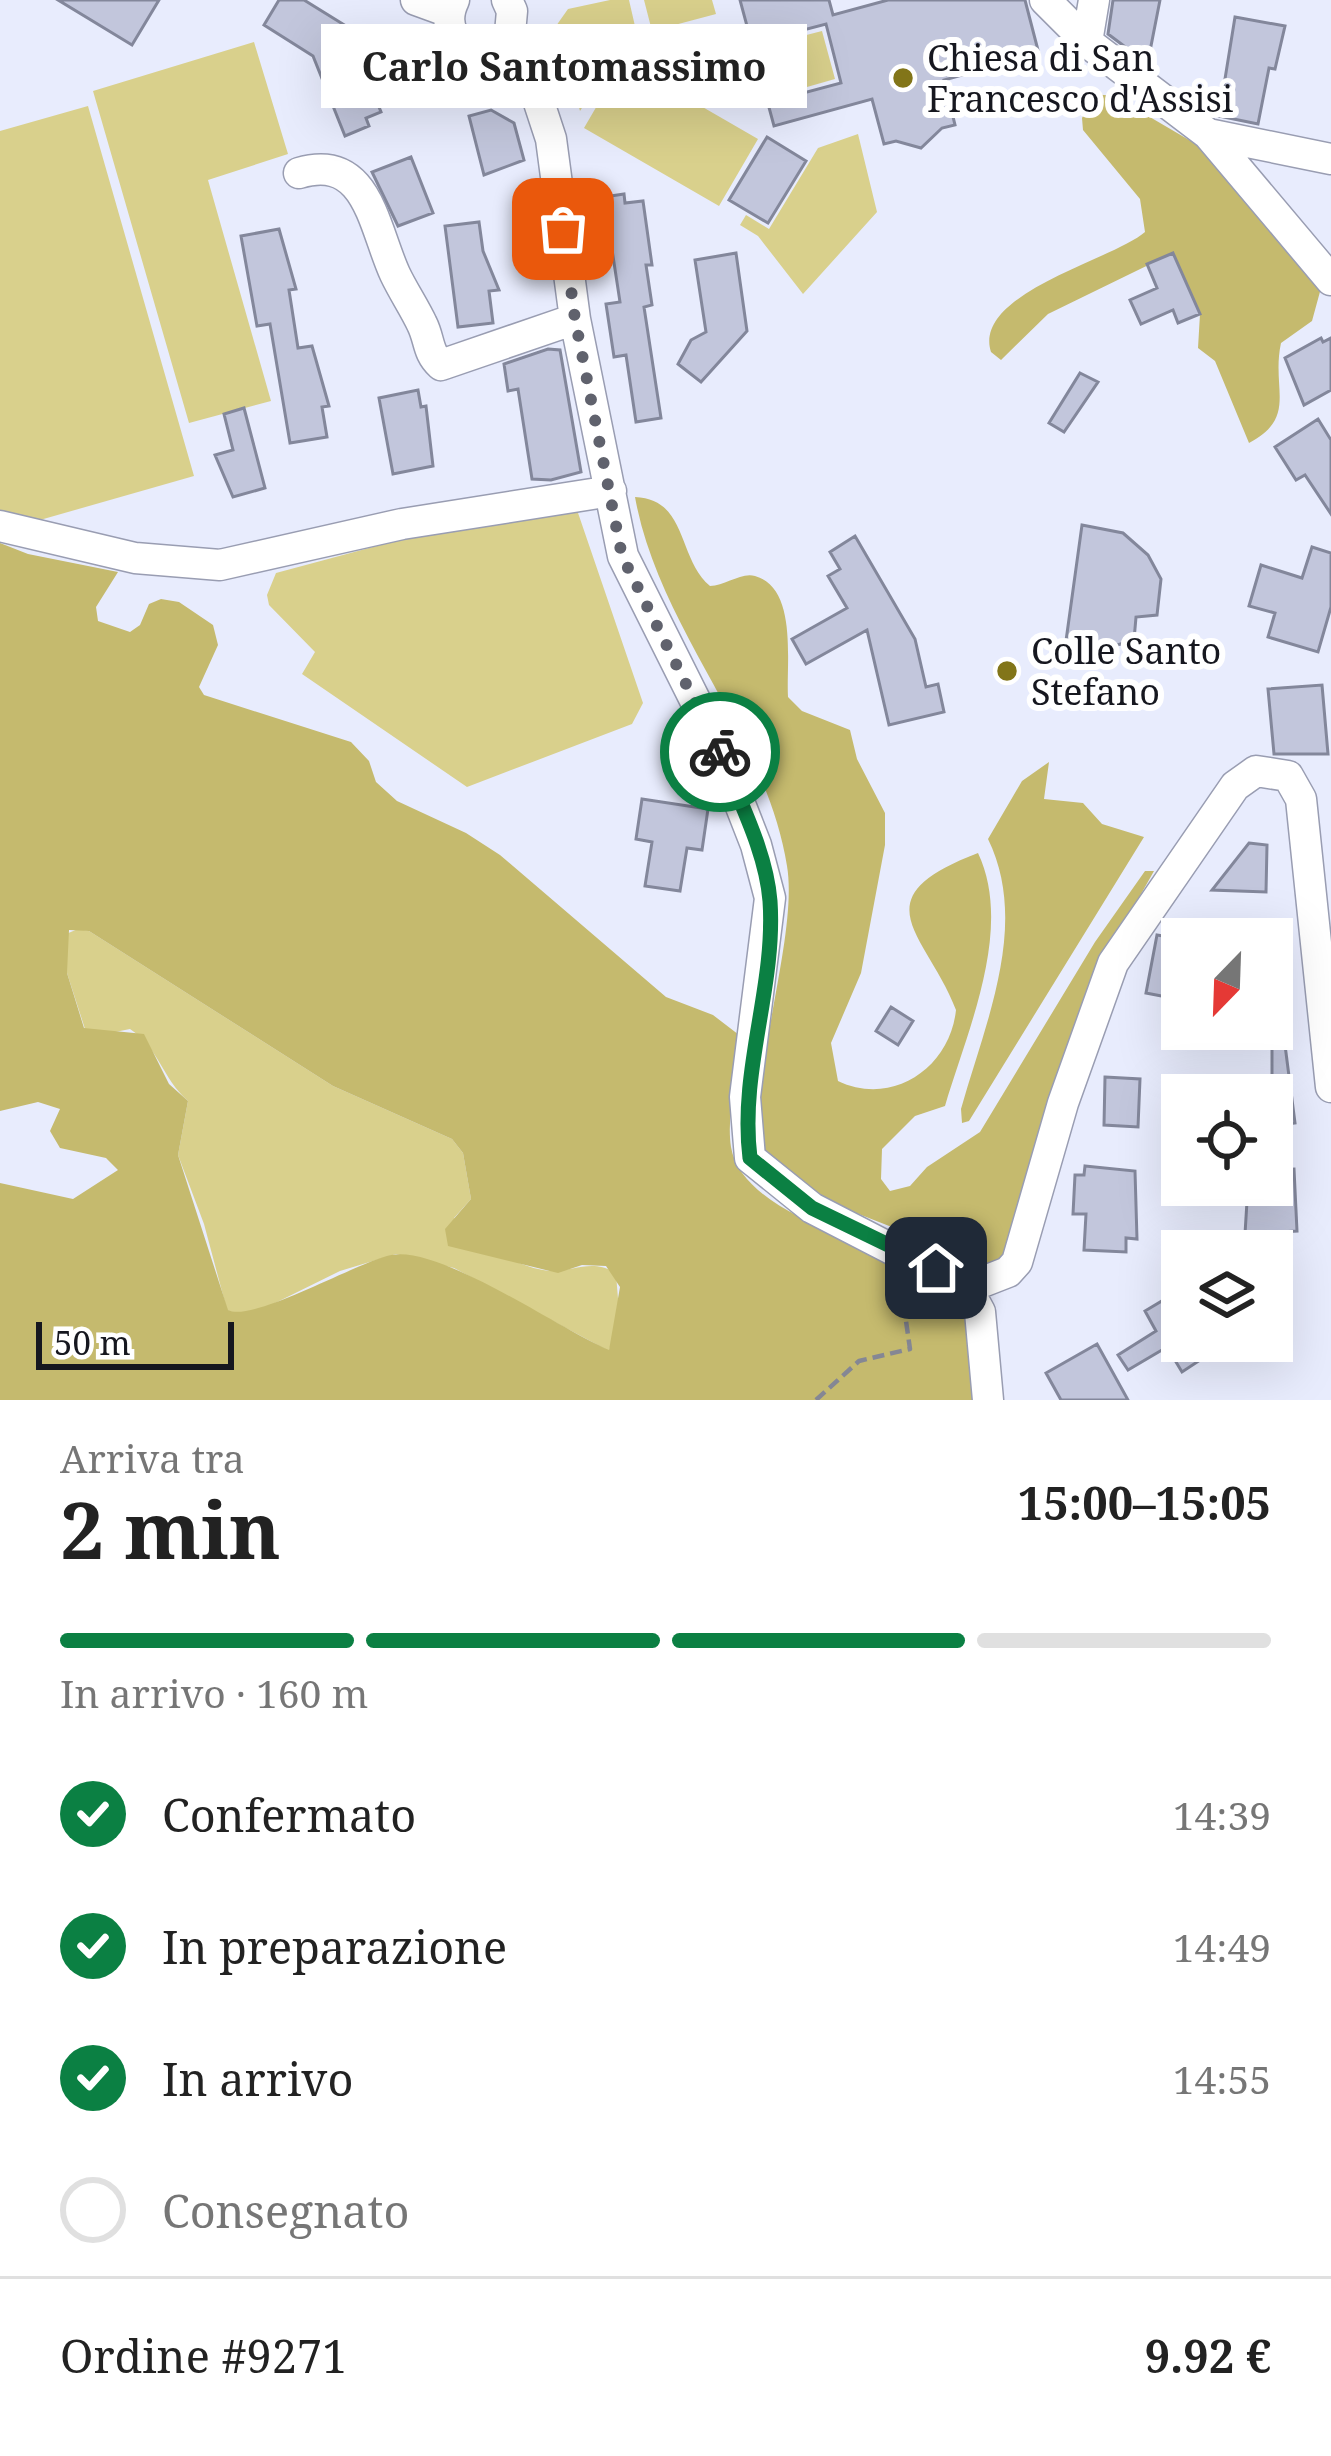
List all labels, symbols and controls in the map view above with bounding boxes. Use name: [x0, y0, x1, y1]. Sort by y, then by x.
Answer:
callout: Carlo Santomassimo: [320, 25, 806, 109]
place label: Chiesa di San Francesco d'Assisi: [927, 33, 1234, 123]
text: Carlo Santomassimo: [362, 39, 766, 92]
marker: Chiesa di San Francesco d'Assisi: [890, 65, 916, 91]
pin: [512, 178, 614, 280]
icon: bag: [530, 196, 596, 262]
place label: Colle Santo Stefano: [1031, 626, 1221, 716]
marker: Colle Santo Stefano: [994, 658, 1020, 684]
courier: [660, 692, 780, 812]
icon: bike: [687, 719, 753, 785]
north arrow: [1161, 918, 1293, 1050]
map controls: [1161, 918, 1293, 1362]
button: locate: [1161, 1074, 1293, 1206]
pin: [885, 1217, 987, 1319]
button: layers: [1161, 1230, 1293, 1362]
icon: home: [903, 1235, 969, 1301]
scale bar: [36, 1316, 234, 1369]
text: 50 m: [54, 1320, 131, 1365]
text: Arriva tra: [60, 1431, 245, 1484]
text: 15:00–15:05: [1018, 1472, 1271, 1533]
text: 2 min: [60, 1476, 281, 1582]
text: In arrivo · 160 m: [60, 1666, 368, 1719]
icon: check: [60, 1781, 126, 1847]
text: Confermato: [162, 1784, 416, 1845]
text: 14:39: [1173, 1788, 1271, 1841]
icon: check: [60, 1913, 126, 1979]
text: In preparazione: [162, 1916, 507, 1977]
text: 14:49: [1173, 1920, 1271, 1973]
icon: check: [60, 2045, 126, 2111]
text: In arrivo: [162, 2048, 353, 2109]
text: 14:55: [1173, 2052, 1271, 2105]
text: Consegnato: [162, 2180, 409, 2241]
text: Ordine #9271: [60, 2325, 347, 2386]
text: 9.92 €: [1145, 2325, 1271, 2386]

